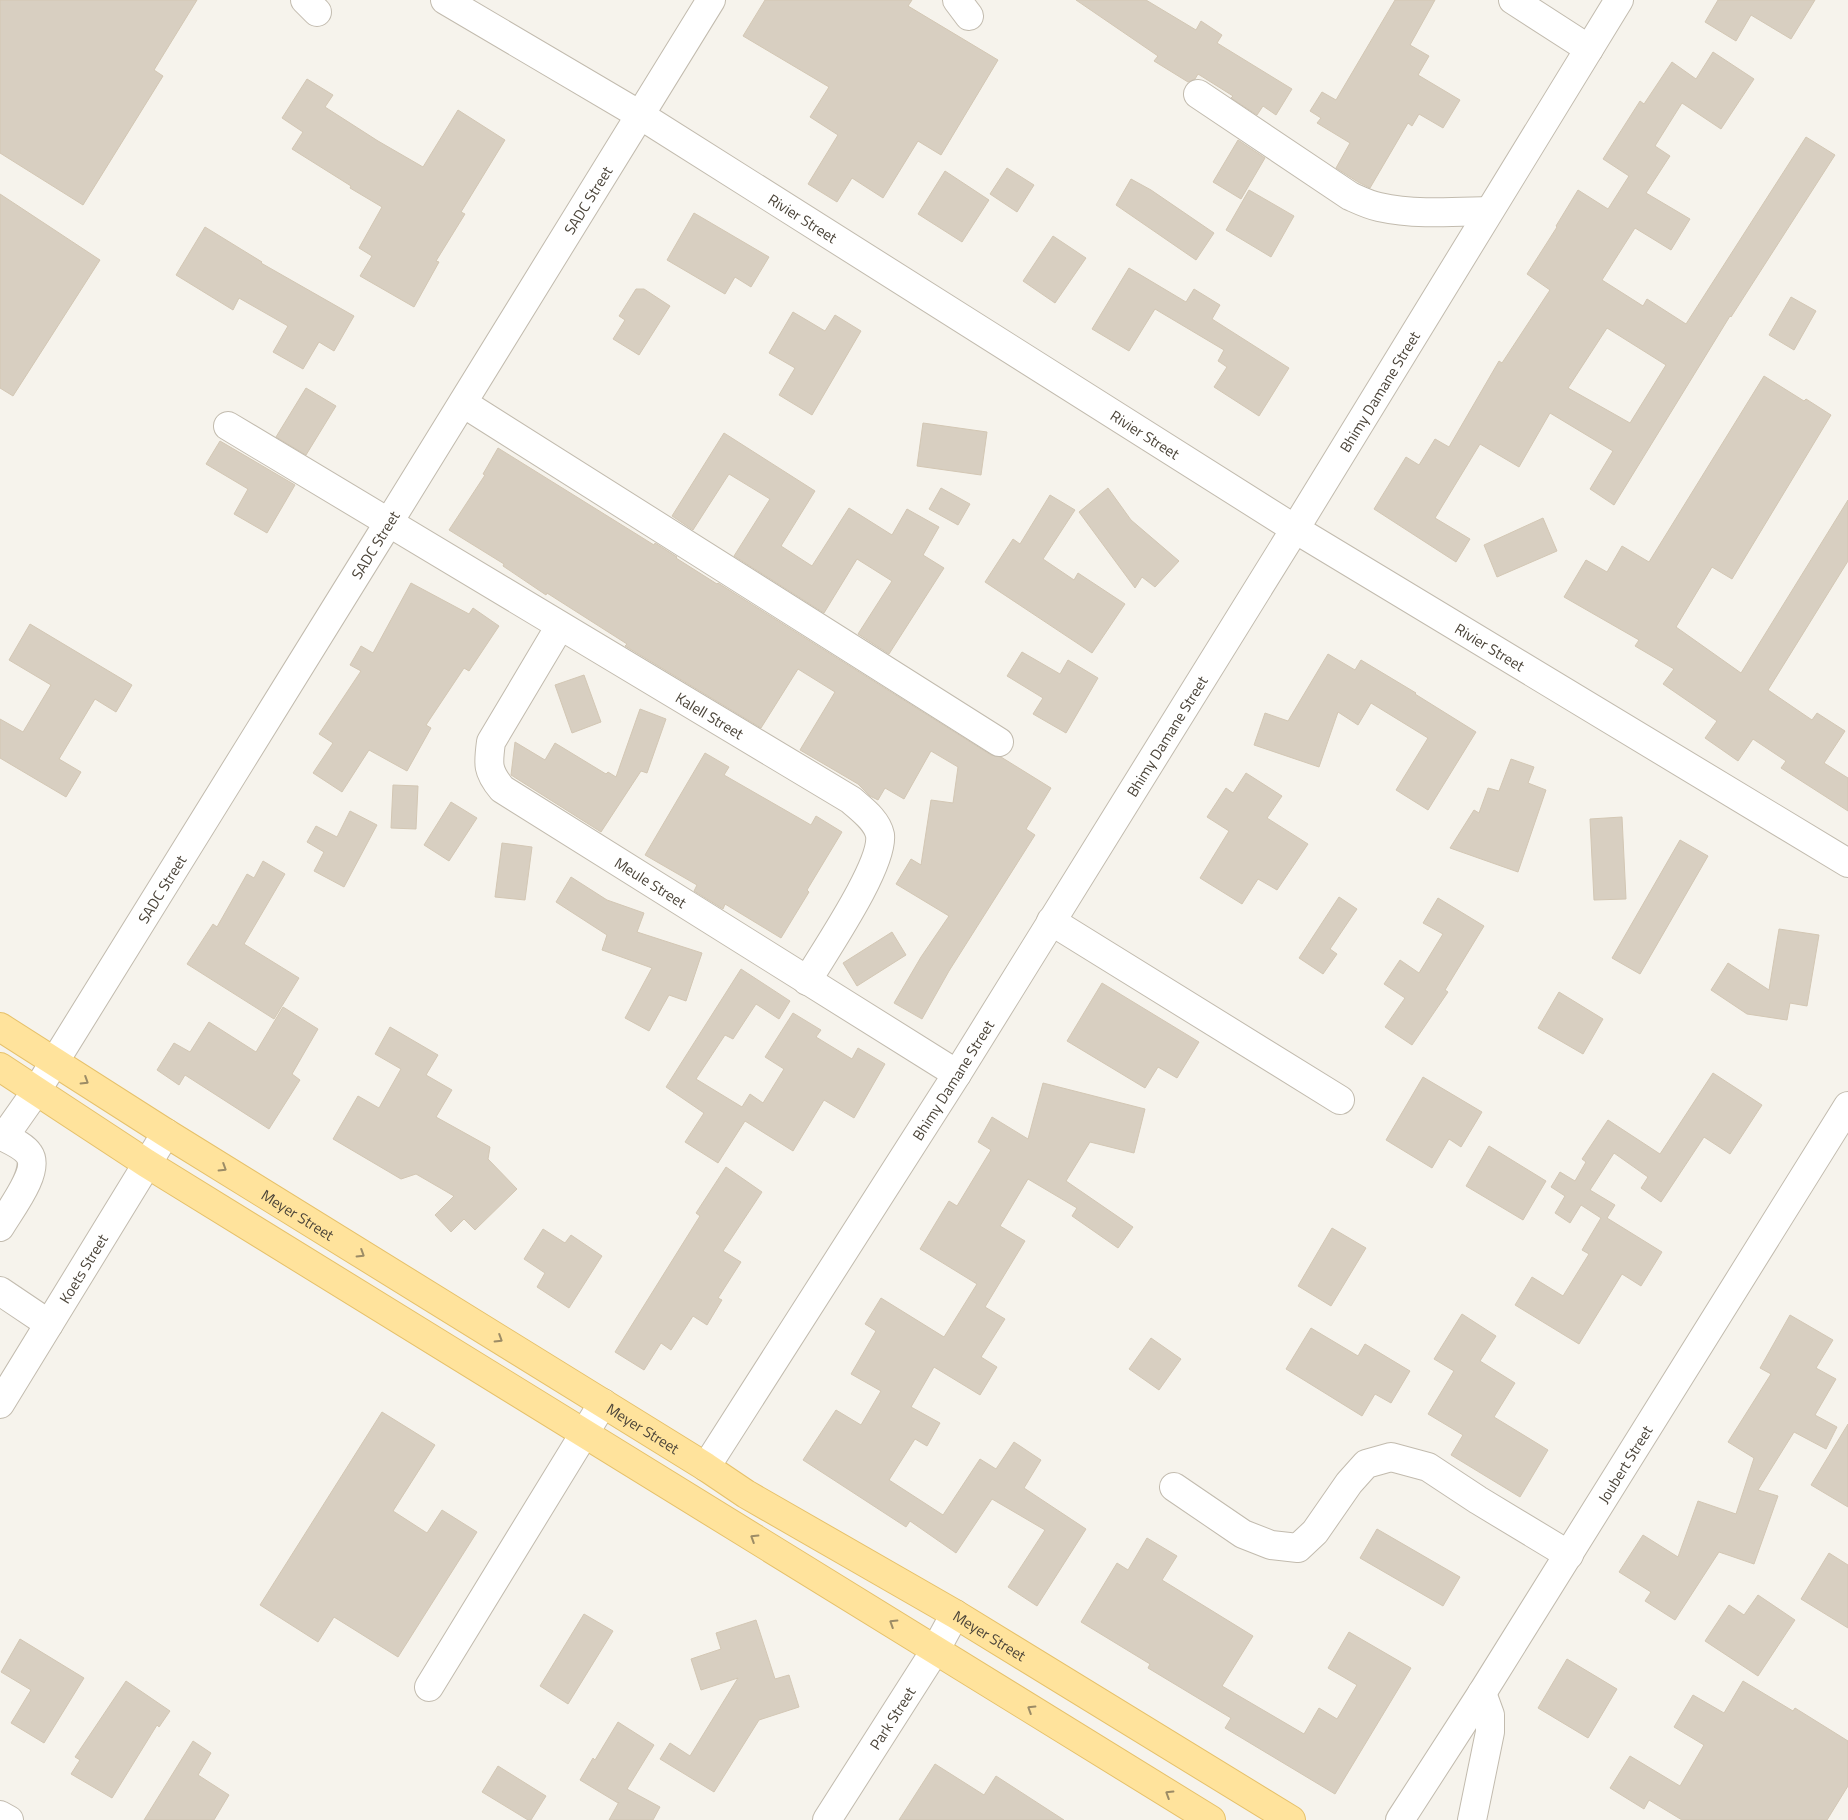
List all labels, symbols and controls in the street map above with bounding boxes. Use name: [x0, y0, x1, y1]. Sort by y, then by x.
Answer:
street label: SADC Street: [558, 161, 618, 239]
street label: Rivier Street: [764, 187, 842, 249]
street label: Bhimy Damane Street: [1333, 326, 1426, 456]
street label: Rivier Street: [1106, 404, 1185, 465]
street label: SADC Street: [345, 505, 405, 583]
street label: Rivier Street: [1451, 617, 1530, 677]
street label: Bhimy Damane Street: [1120, 670, 1213, 801]
street label: Kalell Street: [671, 686, 749, 745]
street label: SADC Street: [132, 850, 192, 928]
street label: Meule Street: [610, 851, 692, 914]
street label: Bhimy Damane Street: [906, 1015, 1000, 1145]
one-way arrow: [80, 1075, 89, 1085]
one-way arrow: [217, 1162, 226, 1171]
street label: Meyer Street: [257, 1183, 339, 1246]
street label: Koets Street: [53, 1229, 114, 1308]
one-way arrow: [355, 1247, 364, 1257]
one-way arrow: [493, 1333, 503, 1342]
street label: Meyer Street: [602, 1397, 685, 1460]
street label: Joubert Street: [1592, 1420, 1658, 1507]
one-way arrow: [751, 1535, 760, 1545]
street label: Meyer Street: [949, 1604, 1031, 1667]
one-way arrow: [889, 1620, 898, 1630]
street label: Park Street: [863, 1681, 921, 1754]
one-way arrow: [1028, 1705, 1037, 1715]
one-way arrow: [1166, 1791, 1175, 1801]

